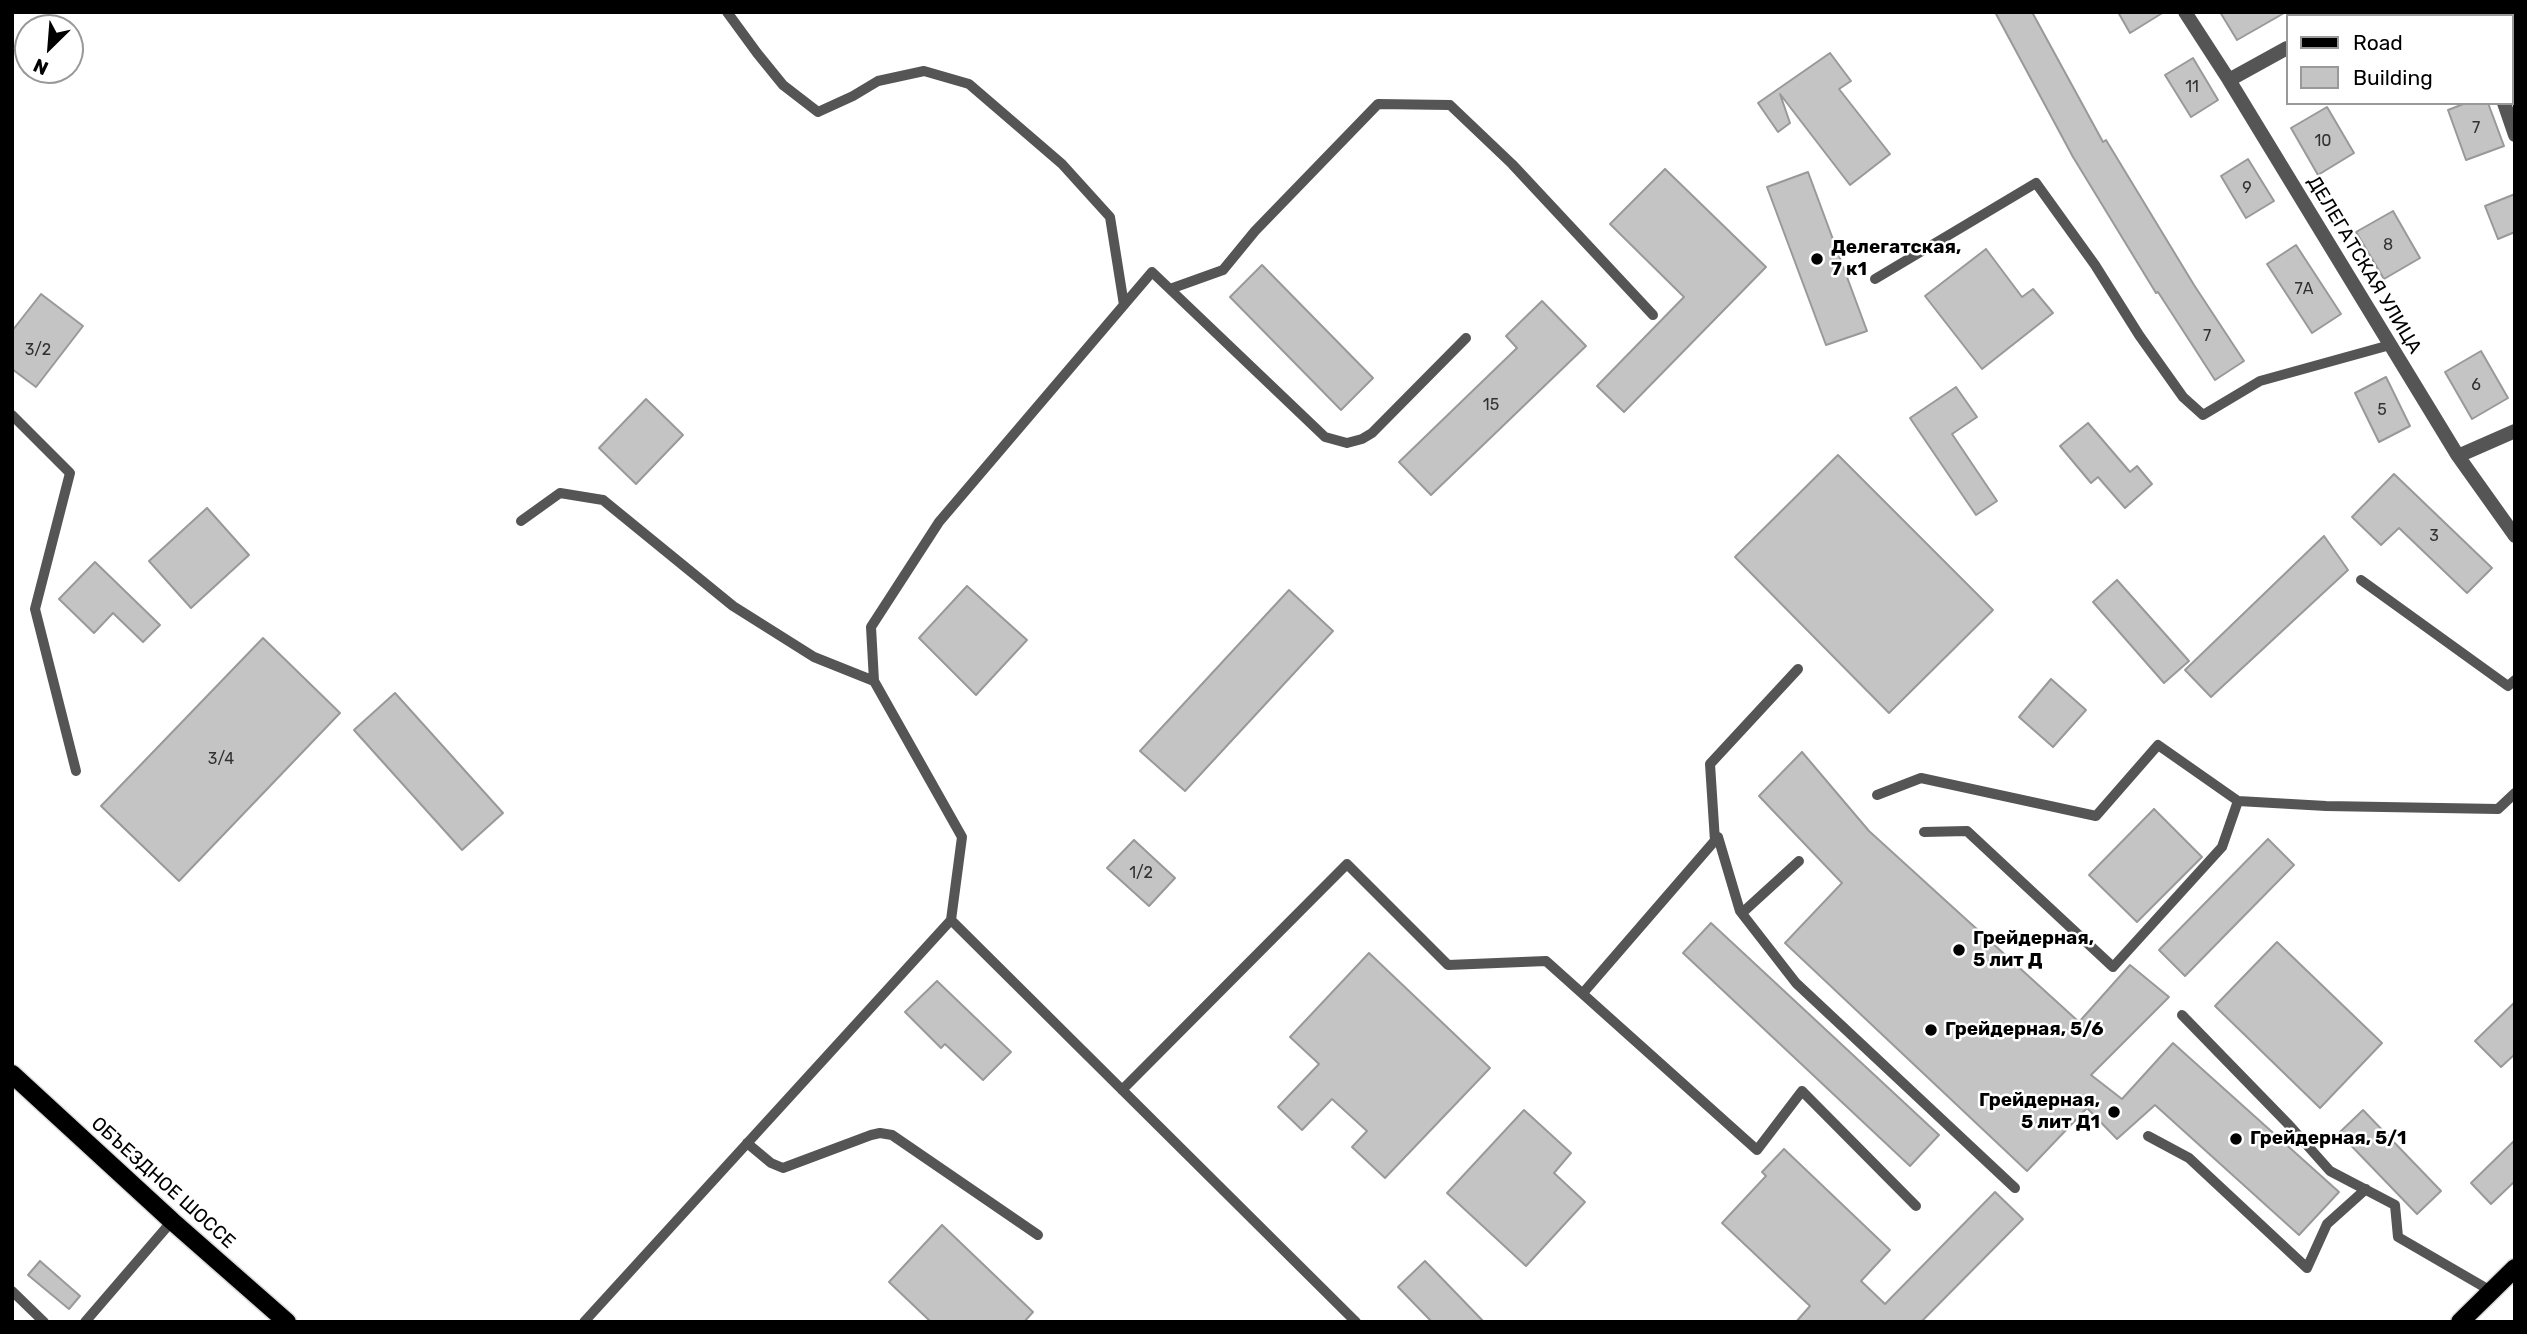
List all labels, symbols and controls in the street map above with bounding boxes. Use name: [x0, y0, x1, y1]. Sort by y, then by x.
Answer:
north arrow: [14, 14, 84, 84]
legend: [2286, 14, 2513, 105]
text: Road: [2353, 30, 2403, 55]
text: N: [30, 53, 52, 80]
text: Building: [2353, 65, 2433, 90]
house number: 11: [2185, 77, 2199, 97]
house number: 7: [2472, 118, 2480, 138]
house number: 10: [2314, 131, 2332, 151]
street label: ДЕЛЕГАТСКАЯ УЛИЦА: [2302, 172, 2426, 358]
house number: 9: [2242, 178, 2252, 198]
house number: 8: [2383, 235, 2393, 255]
place label: Делегатская, 7 к1: [1831, 237, 1961, 281]
marker: Делегатская, 7 к1: [1809, 251, 1825, 267]
house number: 7А: [2295, 279, 2313, 299]
house number: 7: [2203, 326, 2211, 346]
house number: 3/2: [25, 340, 51, 360]
house number: 6: [2471, 375, 2481, 395]
house number: 15: [1483, 395, 1499, 415]
house number: 5: [2377, 400, 2387, 420]
house number: 3: [2429, 526, 2439, 546]
house number: 3/4: [208, 749, 234, 769]
house number: 1/2: [1129, 863, 1153, 883]
place label: Грейдерная, 5 лит Д: [1973, 928, 2094, 972]
marker: Грейдерная, 5 лит Д: [1951, 942, 1967, 958]
place label: Грейдерная, 5/6: [1945, 1019, 2104, 1041]
marker: Грейдерная, 5/6: [1923, 1022, 1939, 1038]
place label: Грейдерная, 5 лит Д1: [1979, 1090, 2100, 1134]
marker: Грейдерная, 5 лит Д1: [2106, 1104, 2122, 1120]
street label: ОБЪЕЗДНОЕ ШОССЕ: [86, 1112, 240, 1254]
place label: Грейдерная, 5/1: [2250, 1128, 2406, 1150]
marker: Грейдерная, 5/1: [2228, 1131, 2244, 1147]

